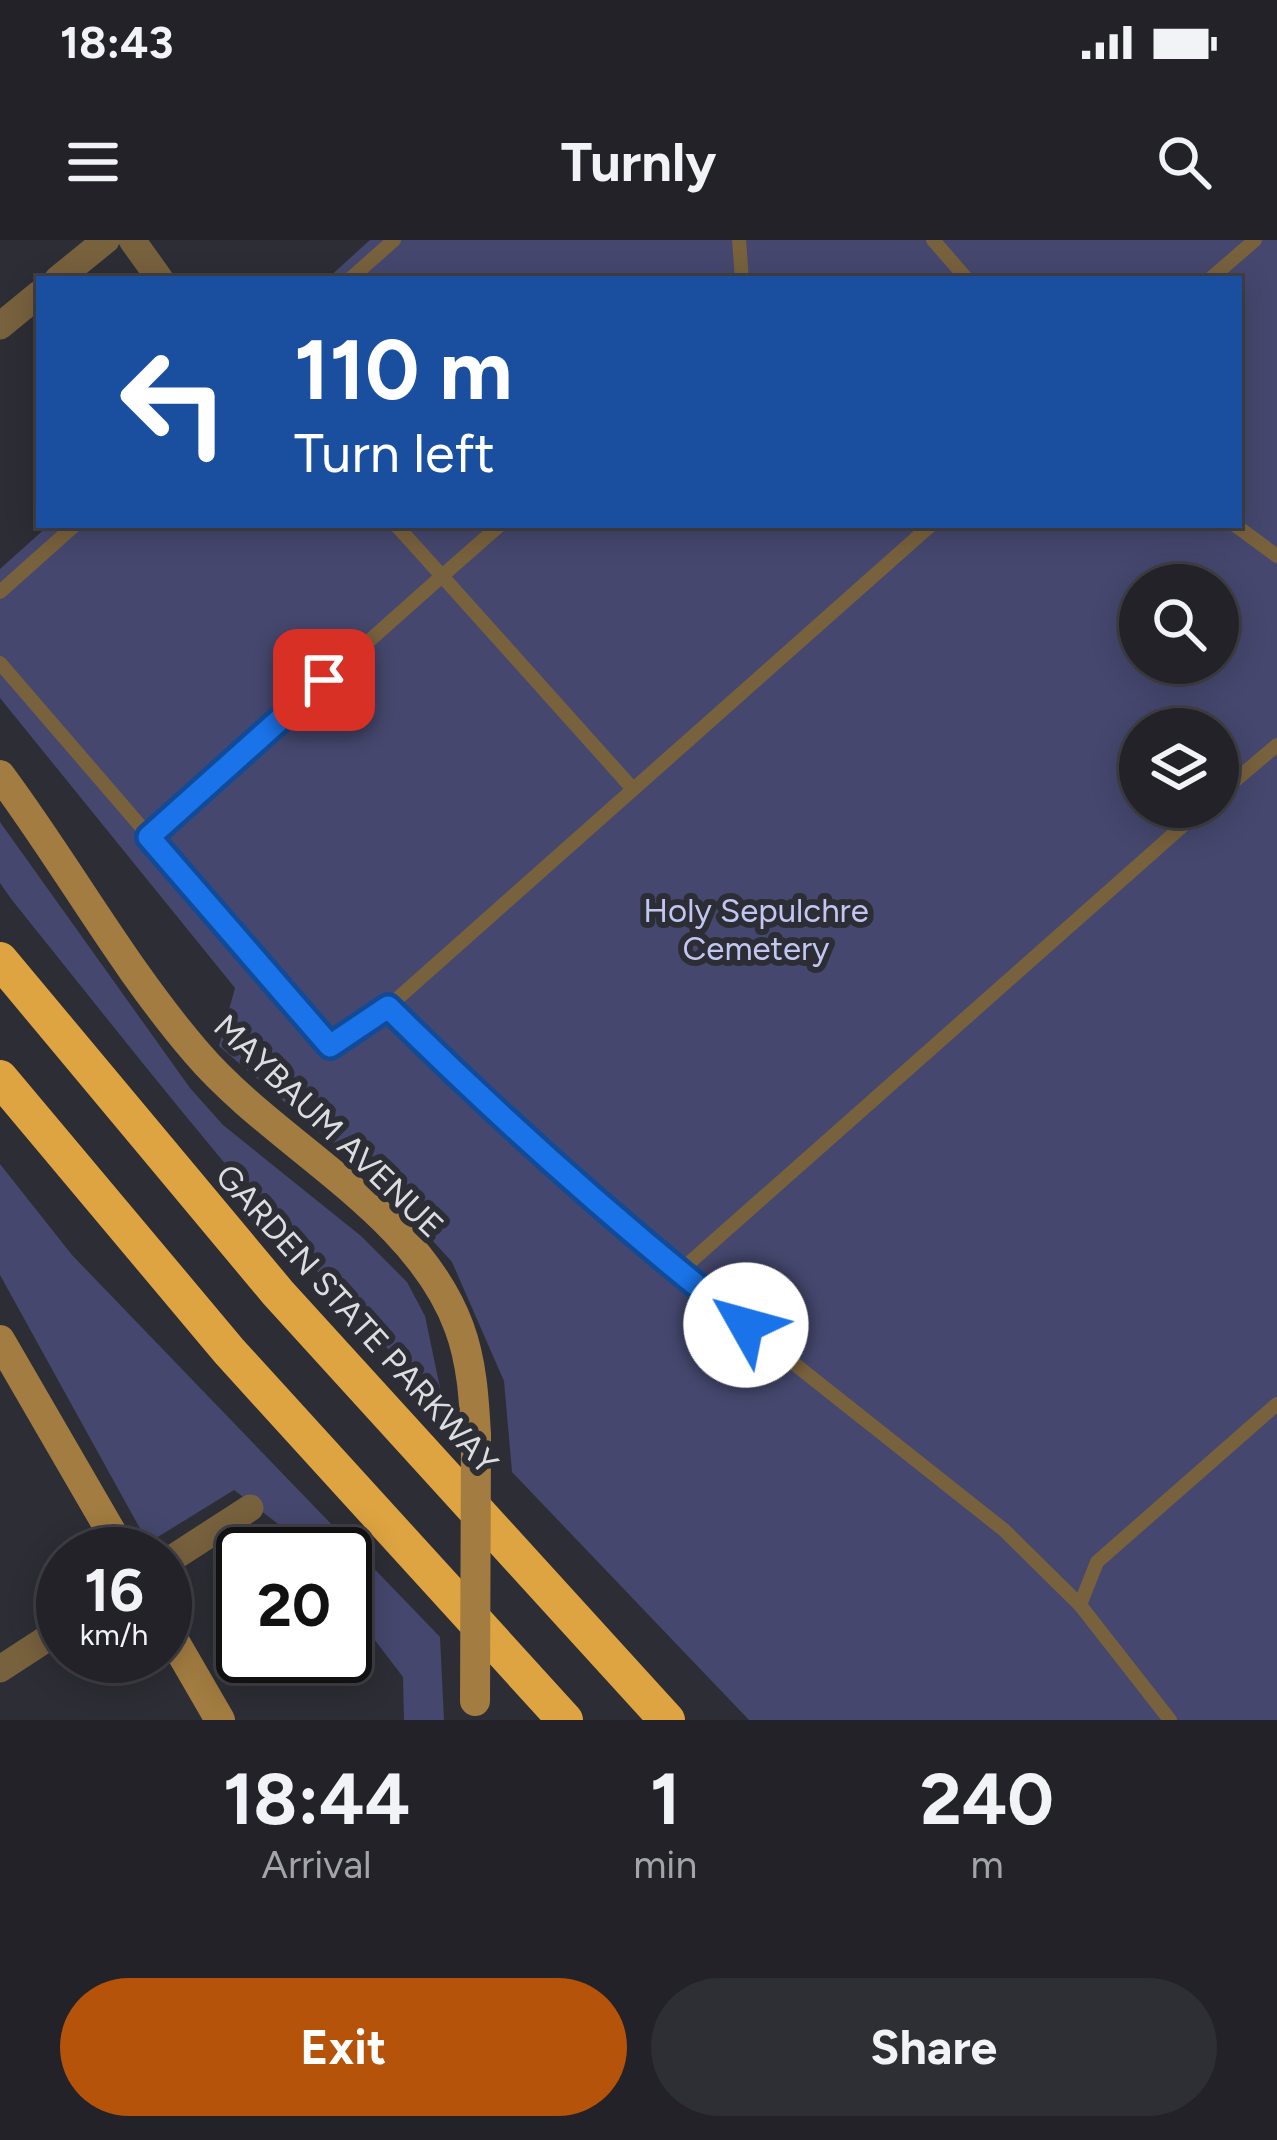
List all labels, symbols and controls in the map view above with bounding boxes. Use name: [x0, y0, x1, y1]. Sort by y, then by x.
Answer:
text: 18:43: [60, 15, 174, 69]
icon: menu: [60, 129, 126, 195]
icon: search: [1151, 129, 1217, 195]
text: Turnly: [561, 130, 716, 195]
text: 110 m: [294, 319, 513, 420]
icon: left: [96, 324, 252, 480]
text: Turn left: [294, 421, 495, 486]
map controls: [1119, 564, 1239, 828]
button: search: [1119, 564, 1239, 684]
pin: [273, 629, 375, 731]
icon: arrive: [291, 647, 357, 713]
button: layers: [1119, 708, 1239, 828]
park label: Holy Sepulchre Cemetery: [643, 891, 869, 968]
street label: MAYBAUM AVENUE: [206, 1007, 452, 1245]
street label: GARDEN STATE PARKWAY: [208, 1156, 506, 1482]
position arrow: [683, 1262, 809, 1388]
speed limit sign: 20: [216, 1527, 372, 1683]
text: 16: [84, 1554, 144, 1626]
text: km/h: [80, 1616, 148, 1653]
text: 18:44: [223, 1756, 410, 1842]
text: 1: [650, 1756, 680, 1842]
text: 240: [920, 1756, 1054, 1842]
text: Arrival: [262, 1841, 372, 1888]
text: min: [633, 1841, 697, 1888]
text: m: [970, 1841, 1004, 1888]
button: Exit: [60, 1978, 627, 2116]
button: Share: [651, 1978, 1217, 2116]

